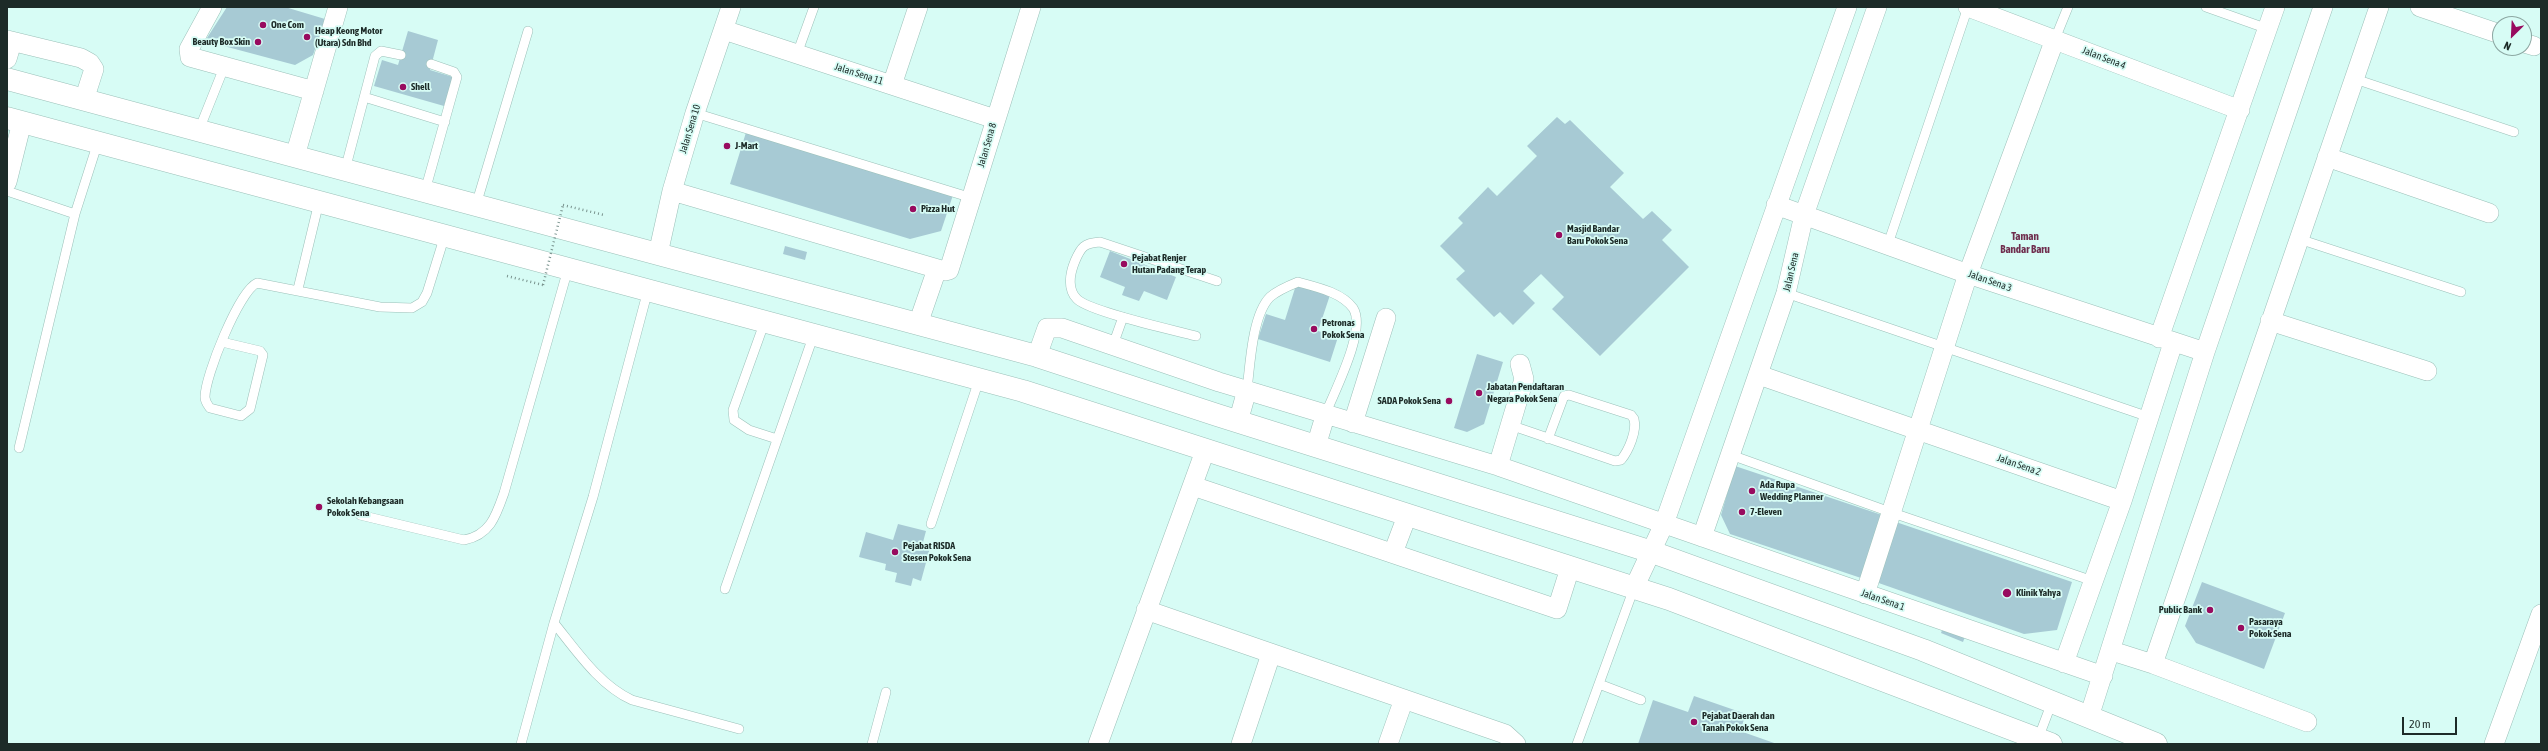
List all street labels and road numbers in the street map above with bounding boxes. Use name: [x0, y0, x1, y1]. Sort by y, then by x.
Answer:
street label: Jalan Sena 4: [2081, 44, 2127, 72]
street label: Jalan Sena 11: [833, 61, 885, 87]
street label: Jalan Sena 10: [677, 103, 703, 155]
street label: Jalan Sena 8: [975, 121, 999, 169]
street label: Jalan Sena: [1781, 251, 1801, 293]
street label: Jalan Sena 3: [1966, 268, 2014, 294]
street label: Jalan Sena 2: [1995, 452, 2043, 478]
street label: Jalan Sena 1: [1859, 587, 1907, 613]

